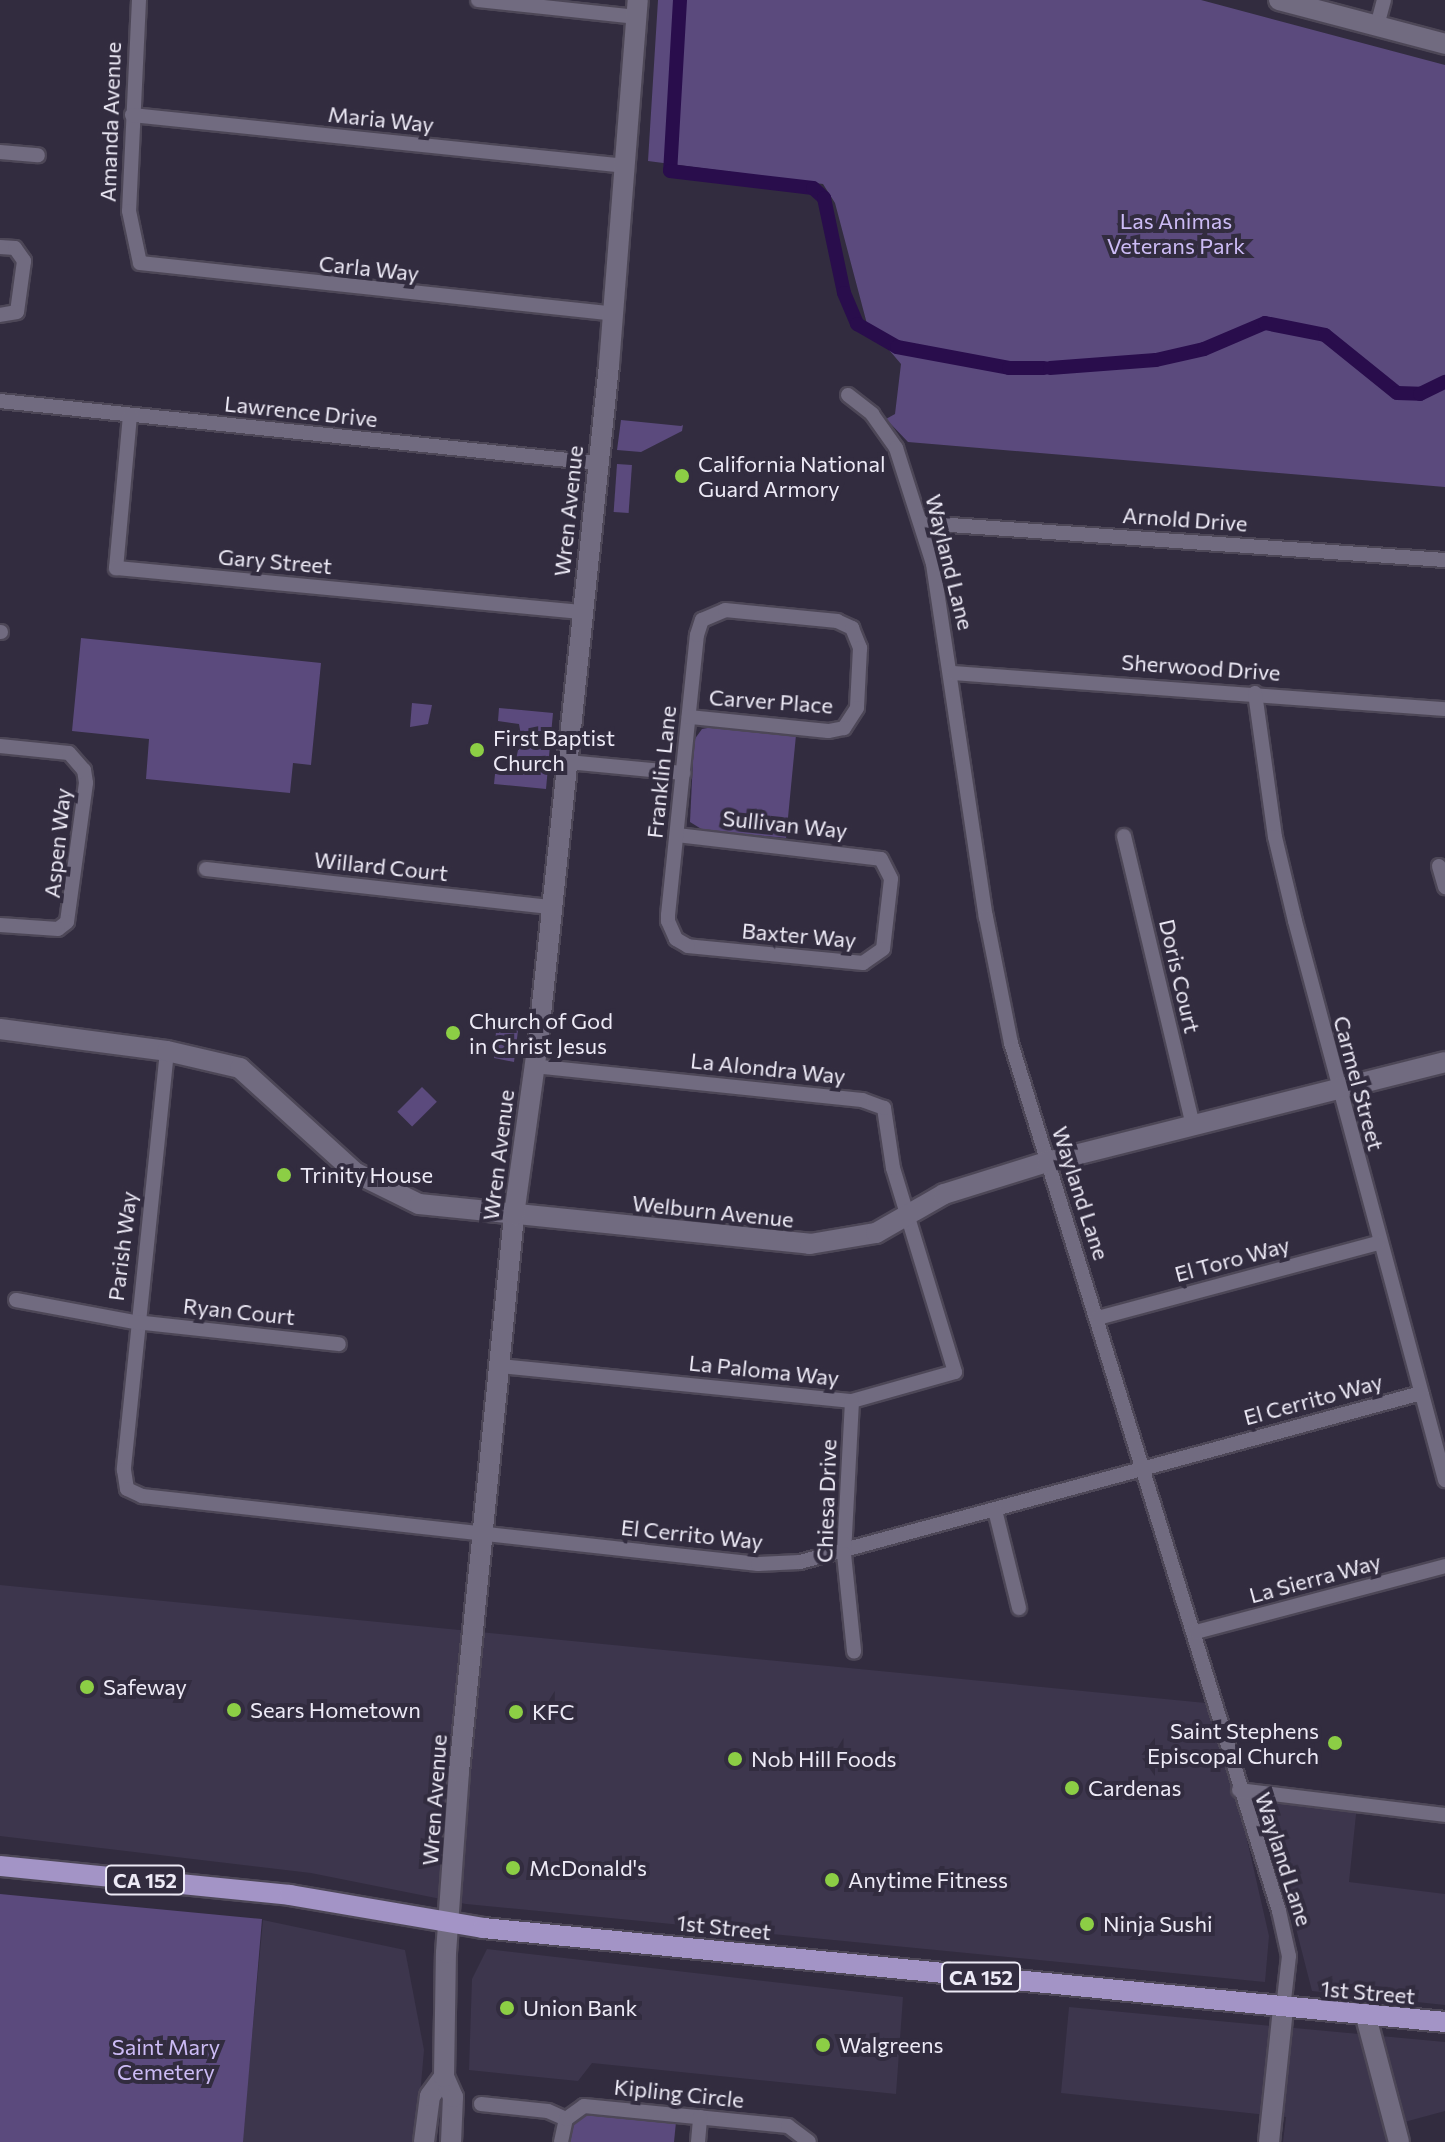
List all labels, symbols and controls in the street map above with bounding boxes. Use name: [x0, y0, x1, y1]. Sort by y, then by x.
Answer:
street label: Amanda Avenue: [94, 41, 126, 203]
street label: Maria Way: [327, 100, 435, 138]
park label: Las Animas Veterans Park: [1107, 207, 1245, 258]
street label: Carla Way: [318, 250, 420, 286]
street label: Lawrence Drive: [223, 390, 379, 432]
street label: Wren Avenue: [548, 444, 588, 578]
place label: California National Guard Armory: [698, 450, 885, 502]
marker: California National Guard Armory: [673, 467, 691, 485]
street label: Wayland Lane: [920, 491, 980, 633]
street label: Arnold Drive: [1122, 501, 1248, 537]
street label: Gary Street: [217, 543, 333, 579]
street label: Sherwood Drive: [1121, 648, 1281, 686]
street label: Carver Place: [708, 683, 834, 719]
street label: Franklin Lane: [641, 704, 681, 840]
place label: First Baptist Church: [493, 724, 615, 776]
marker: First Baptist Church: [468, 741, 486, 759]
street label: Aspen Way: [38, 787, 76, 899]
street label: Sullivan Way: [721, 804, 849, 844]
street label: Willard Court: [313, 846, 449, 886]
street label: Doris Court: [1154, 916, 1206, 1036]
street label: Baxter Way: [741, 917, 857, 953]
place label: Church of God in Christ Jesus: [469, 1007, 613, 1058]
street label: Carmel Street: [1328, 1013, 1390, 1153]
marker: Church of God in Christ Jesus: [444, 1024, 462, 1042]
street label: La Alondra Way: [689, 1047, 847, 1089]
street label: Wren Avenue: [477, 1088, 519, 1222]
street label: Wayland Lane: [1047, 1123, 1115, 1263]
place label: Trinity House: [300, 1162, 433, 1188]
marker: Trinity House: [275, 1166, 293, 1184]
street label: Welburn Avenue: [631, 1189, 795, 1233]
street label: Parish Way: [102, 1190, 142, 1302]
street label: El Toro Way: [1172, 1231, 1292, 1287]
street label: Ryan Court: [182, 1292, 296, 1330]
street label: La Paloma Way: [687, 1349, 841, 1391]
street label: El Cerrito Way: [1241, 1368, 1385, 1430]
street label: Chiesa Drive: [811, 1439, 841, 1563]
street label: El Cerrito Way: [620, 1513, 764, 1555]
street label: La Sierra Way: [1246, 1548, 1384, 1608]
place label: Safeway: [103, 1674, 187, 1700]
marker: Safeway: [78, 1678, 96, 1696]
place label: Sears Hometown: [250, 1697, 421, 1723]
place label: KFC: [532, 1699, 574, 1725]
marker: Sears Hometown: [225, 1701, 243, 1719]
marker: KFC: [507, 1703, 525, 1721]
place label: Saint Stephens Episcopal Church: [1147, 1717, 1319, 1768]
street label: Wren Avenue: [416, 1733, 452, 1867]
marker: Saint Stephens Episcopal Church: [1326, 1734, 1344, 1752]
place label: Nob Hill Foods: [751, 1746, 897, 1772]
marker: Nob Hill Foods: [726, 1750, 744, 1768]
place label: Cardenas: [1088, 1775, 1181, 1801]
marker: Cardenas: [1063, 1779, 1081, 1797]
street label: Wayland Lane: [1250, 1789, 1318, 1929]
place label: McDonald's: [529, 1855, 647, 1881]
marker: McDonald's: [504, 1859, 522, 1877]
road number: CA 152: [105, 1864, 185, 1896]
place label: Anytime Fitness: [848, 1867, 1008, 1893]
marker: Anytime Fitness: [823, 1871, 841, 1889]
street label: 1st Street: [675, 1909, 773, 1945]
place label: Ninja Sushi: [1103, 1911, 1213, 1937]
marker: Ninja Sushi: [1078, 1915, 1096, 1933]
road number: CA 152: [941, 1961, 1021, 1993]
street label: 1st Street: [1320, 1975, 1416, 2009]
place label: Union Bank: [523, 1995, 638, 2021]
marker: Union Bank: [498, 1999, 516, 2017]
place label: Walgreens: [839, 2032, 944, 2058]
park label: Saint Mary Cemetery: [112, 2033, 220, 2084]
marker: Walgreens: [814, 2036, 832, 2054]
street label: Kipling Circle: [613, 2073, 745, 2113]

